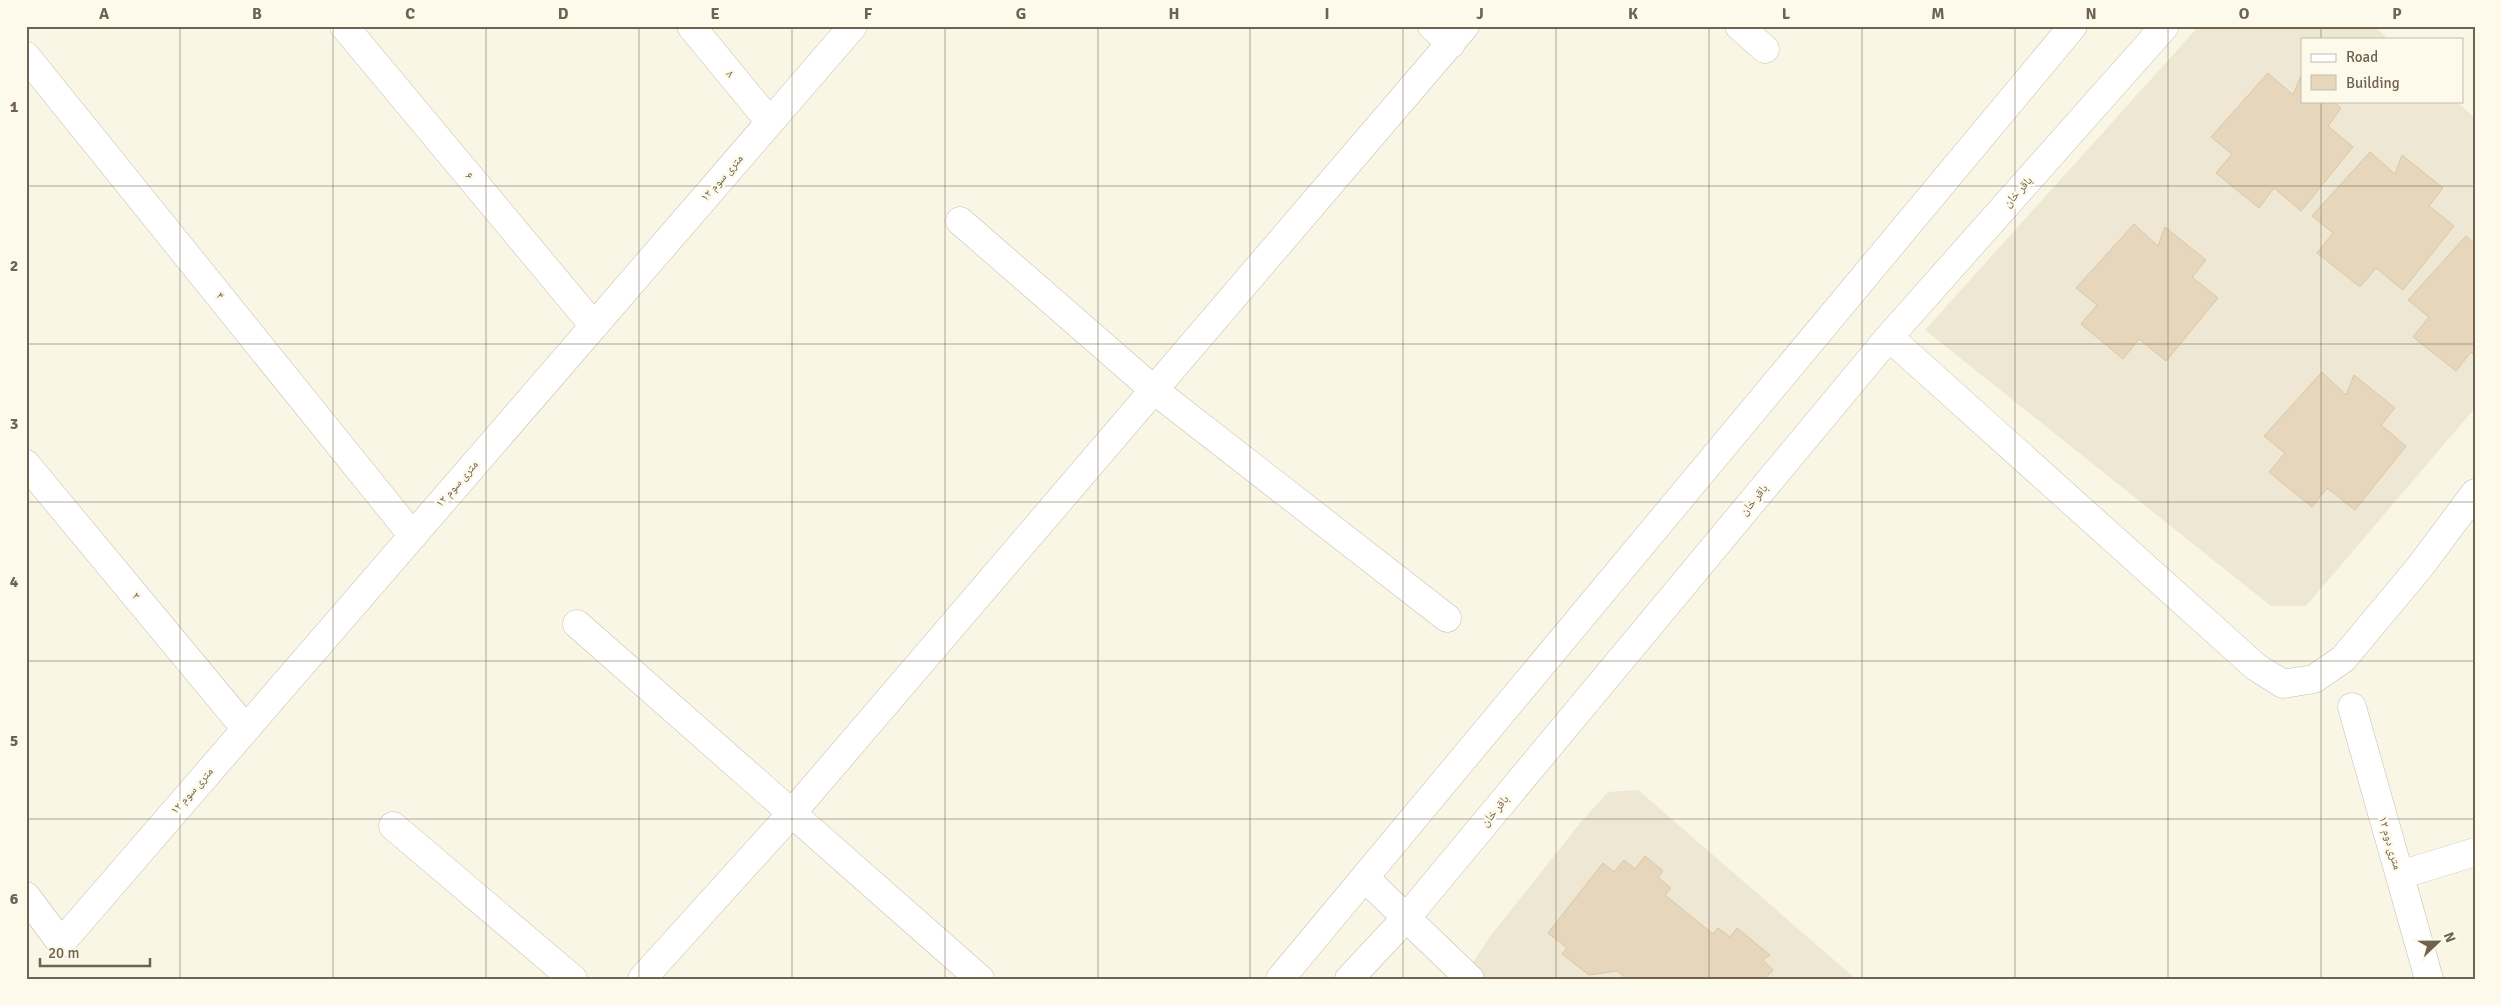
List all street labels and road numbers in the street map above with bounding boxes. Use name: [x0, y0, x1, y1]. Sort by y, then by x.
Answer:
street label: ۸: [723, 67, 738, 81]
street label: ۱۲ متری سوم: [697, 151, 747, 205]
street label: ۶: [462, 169, 476, 183]
street label: باقر خان: [2000, 173, 2036, 211]
street label: ۴: [212, 289, 228, 303]
street label: ۱۲ متری سوم: [432, 457, 482, 511]
street label: باقر خان: [1736, 481, 1772, 519]
street label: ۲: [129, 589, 143, 603]
street label: ۱۲ متری سوم: [167, 764, 217, 818]
street label: باقر خان: [1477, 792, 1513, 830]
street label: ۱۲ متری دوم: [2375, 815, 2405, 871]

